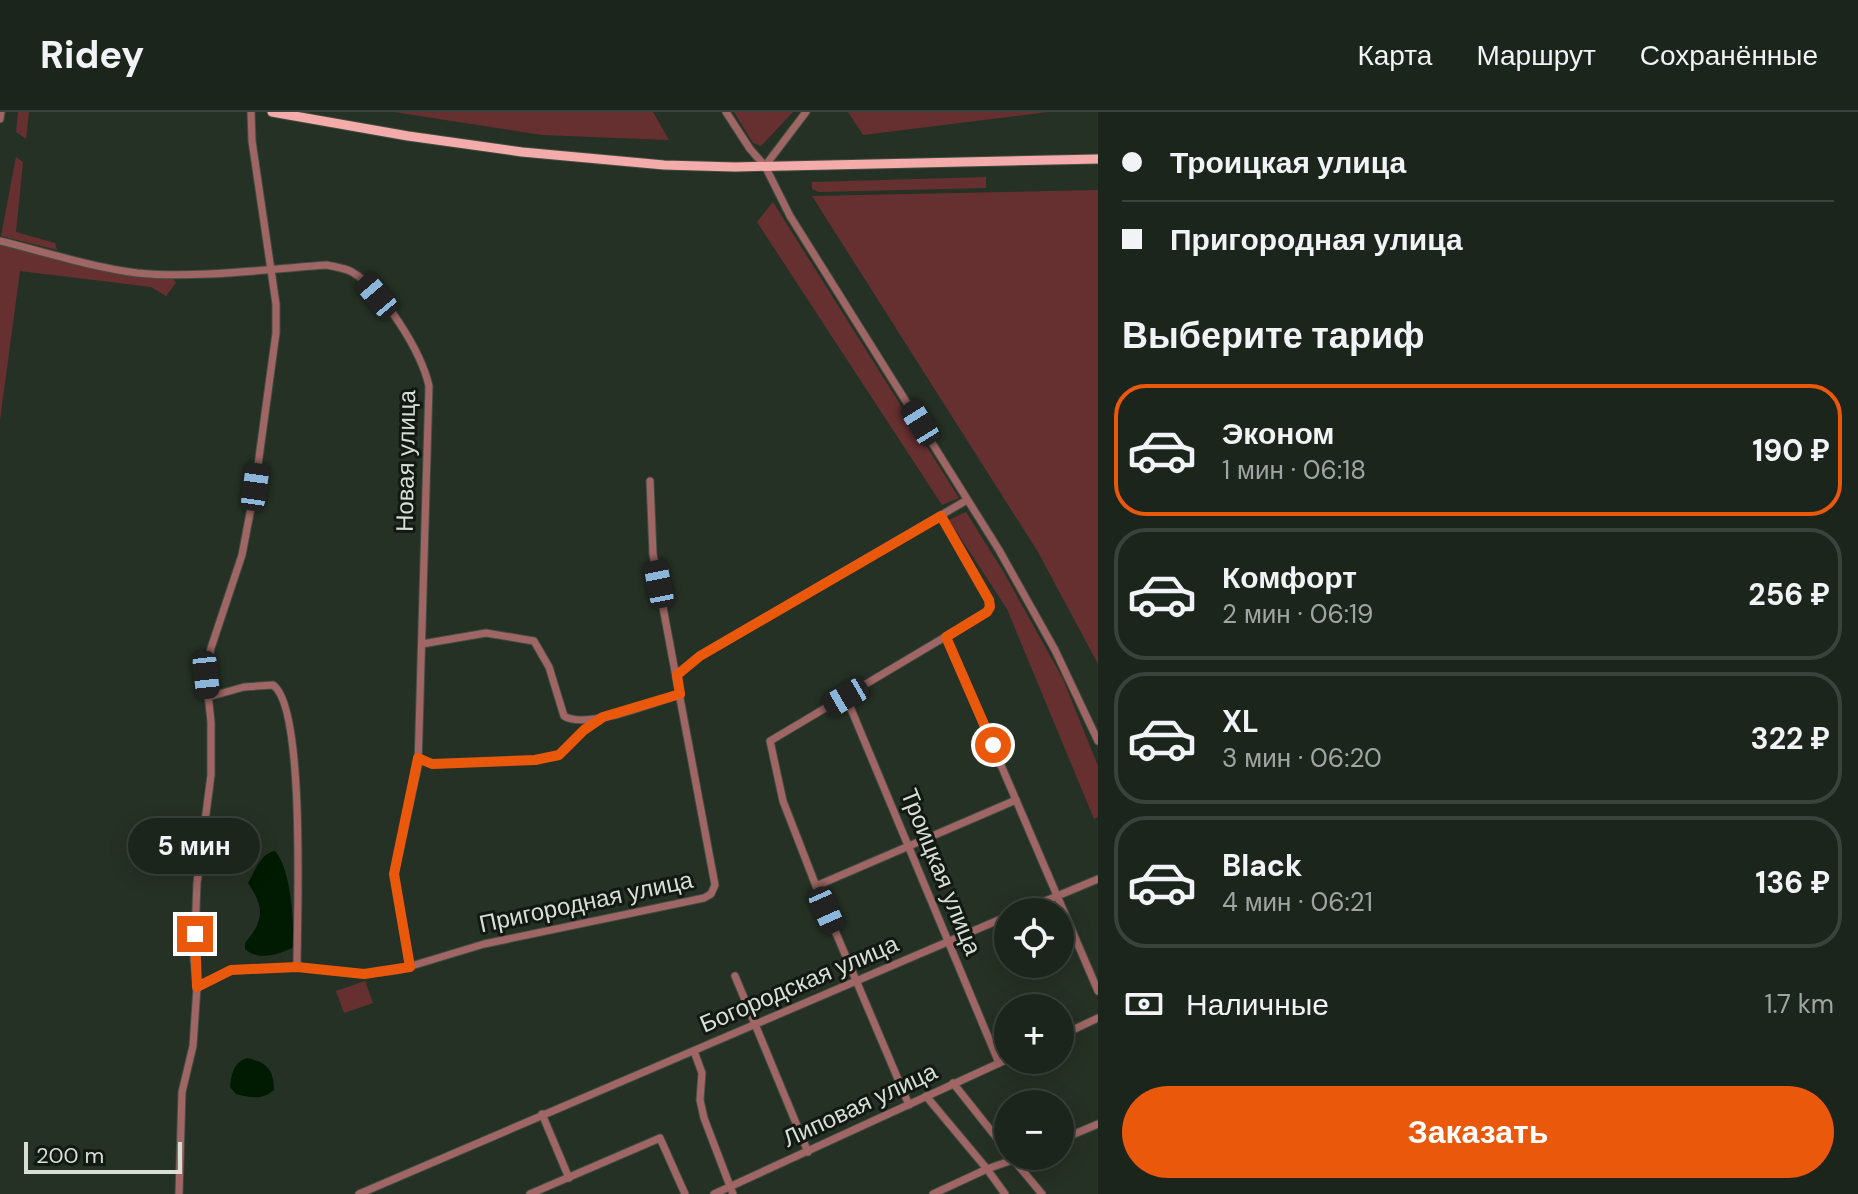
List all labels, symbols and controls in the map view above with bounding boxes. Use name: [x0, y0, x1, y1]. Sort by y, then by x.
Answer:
text: Ridey: [40, 30, 144, 80]
text: Карта: [1357, 37, 1432, 74]
text: Маршрут: [1476, 37, 1596, 74]
text: Сохранённые: [1640, 37, 1818, 74]
text: Троицкая улица: [1170, 143, 1406, 182]
text: Пригородная улица: [1170, 220, 1463, 259]
car: [352, 270, 402, 322]
text: Выберите тариф: [1122, 312, 1425, 359]
street label: Новая улица: [389, 389, 422, 532]
car: [897, 396, 943, 450]
icon: car: [1126, 414, 1198, 486]
text: Эконом: [1222, 414, 1335, 453]
text: 190 ₽: [1752, 431, 1830, 470]
text: 1 мин · 06:18: [1222, 453, 1366, 487]
car: [240, 462, 270, 512]
car: [643, 558, 675, 610]
icon: car: [1126, 558, 1198, 630]
text: Комфорт: [1222, 558, 1357, 597]
text: 256 ₽: [1748, 575, 1830, 614]
text: 2 мин · 06:19: [1222, 597, 1373, 631]
car: [192, 650, 220, 700]
car: [819, 675, 873, 719]
icon: car: [1126, 702, 1198, 774]
text: XL: [1222, 702, 1259, 741]
text: 322 ₽: [1751, 719, 1830, 758]
route start: [975, 727, 1011, 763]
text: 3 мин · 06:20: [1222, 741, 1382, 775]
street label: Троицкая улица: [894, 784, 989, 960]
callout: 5 мин: [129, 818, 261, 874]
text: 5 мин: [157, 829, 231, 863]
icon: car: [1126, 846, 1198, 918]
text: Black: [1222, 846, 1302, 885]
text: 136 ₽: [1755, 863, 1830, 902]
street label: Пригородная улица: [476, 864, 696, 939]
car: [805, 883, 847, 937]
text: 4 мин · 06:21: [1222, 885, 1373, 919]
map controls: [994, 898, 1074, 1170]
button: locate: [994, 898, 1074, 978]
route end: [177, 916, 213, 952]
street label: Богородская улица: [695, 927, 903, 1039]
icon: cash: [1122, 982, 1166, 1026]
text: Наличные: [1186, 985, 1329, 1024]
text: 1.7 km: [1764, 987, 1834, 1021]
button: +: [994, 994, 1074, 1074]
street label: Липовая улица: [778, 1055, 942, 1154]
button: Заказать: [1122, 1086, 1834, 1178]
button: −: [994, 1090, 1074, 1170]
scale bar: [24, 1138, 182, 1174]
text: 200 m: [36, 1141, 104, 1170]

